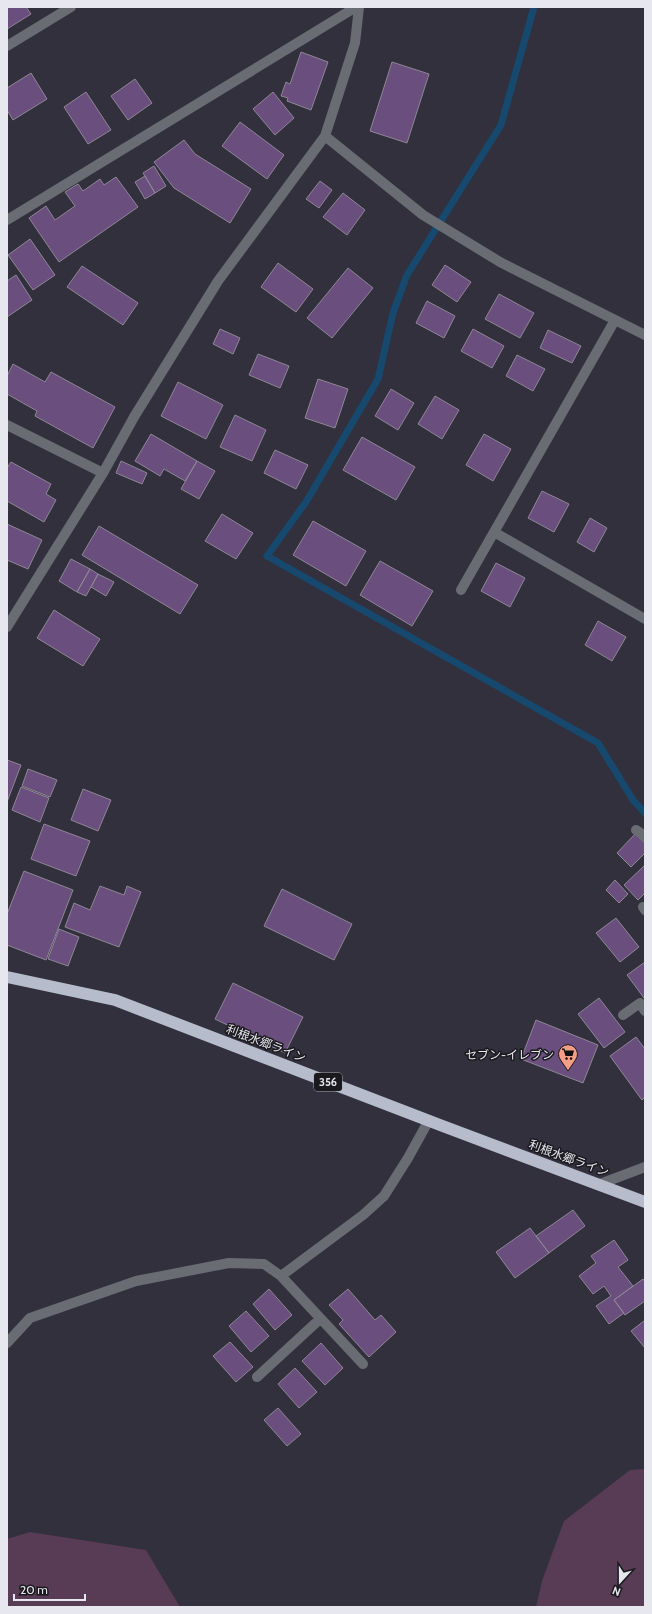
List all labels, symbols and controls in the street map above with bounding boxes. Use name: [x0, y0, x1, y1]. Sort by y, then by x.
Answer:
street label: 利根水郷ライン: [224, 1021, 308, 1065]
supermarket icon: セブン-イレブン: [557, 1043, 579, 1071]
place label: セブン-イレブン: [465, 1047, 554, 1062]
road number: 356: [314, 1073, 342, 1091]
street label: 利根水郷ライン: [527, 1137, 611, 1179]
north arrow: [600, 1562, 640, 1602]
scale bar: [14, 1576, 85, 1602]
text: 20 m: [20, 1582, 48, 1597]
text: N: [610, 1583, 623, 1599]

